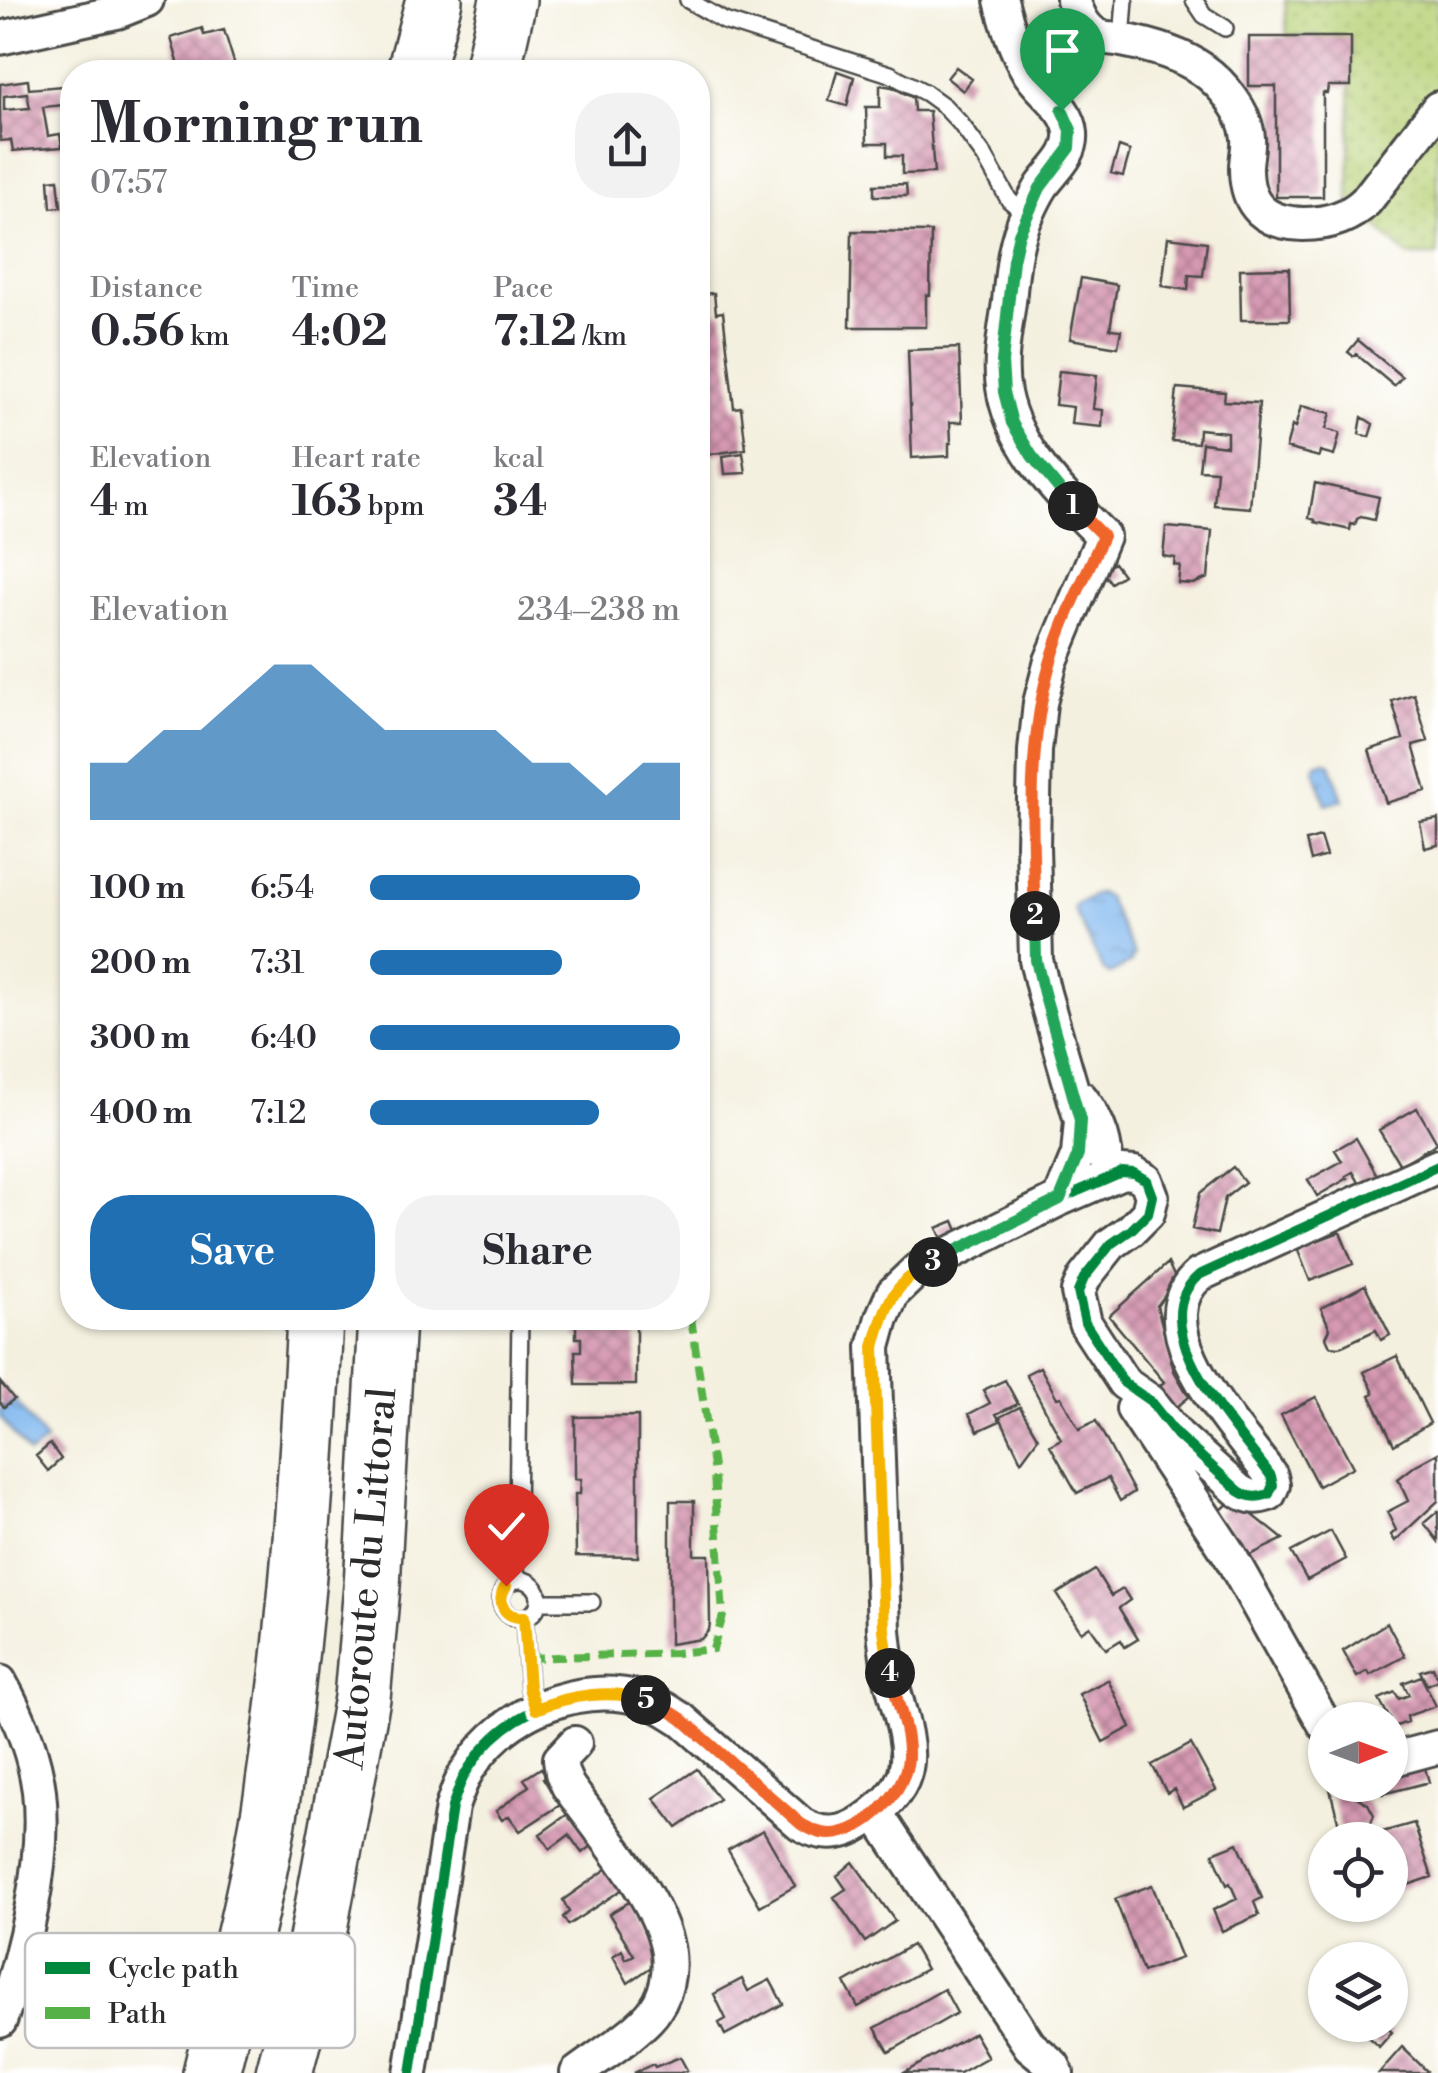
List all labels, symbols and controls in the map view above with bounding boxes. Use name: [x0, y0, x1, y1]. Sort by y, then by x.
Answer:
pin: [1020, 8, 1105, 111]
icon: arrive: [1035, 23, 1090, 78]
text: Morning run: [90, 91, 423, 160]
button: share: [575, 93, 680, 198]
text: 07:57: [90, 163, 167, 203]
text: Distance: [90, 271, 203, 306]
text: Time: [292, 271, 359, 306]
text: Pace: [493, 271, 553, 306]
text: 0.56: [90, 306, 185, 359]
text: 4:02: [292, 306, 388, 359]
text: 7:12: [493, 306, 577, 359]
text: km: [185, 319, 229, 354]
text: /km: [577, 319, 627, 354]
text: Elevation: [90, 441, 211, 476]
text: Heart rate: [292, 441, 421, 476]
text: kcal: [493, 441, 544, 476]
text: 4: [90, 476, 118, 529]
text: 163: [292, 476, 362, 529]
text: 34: [493, 476, 547, 529]
pin: 1: [1048, 481, 1098, 531]
text: 1: [1066, 488, 1080, 523]
text: m: [118, 489, 148, 524]
text: bpm: [362, 489, 425, 524]
text: Elevation: [90, 590, 229, 630]
text: 234–238 m: [517, 590, 680, 630]
text: 100 m: [90, 868, 185, 908]
text: 6:54: [250, 868, 314, 908]
pin: 2: [1010, 891, 1060, 941]
text: 2: [1026, 898, 1044, 933]
text: 200 m: [90, 943, 191, 983]
text: 7:31: [250, 943, 304, 983]
text: 300 m: [90, 1018, 190, 1058]
text: 6:40: [250, 1018, 317, 1058]
text: 400 m: [90, 1093, 192, 1133]
text: 7:12: [250, 1093, 306, 1133]
button: Save: [90, 1195, 375, 1310]
button: Share: [395, 1195, 680, 1310]
pin: 3: [908, 1237, 958, 1287]
text: 3: [925, 1244, 941, 1279]
street label: Autoroute du Littoral: [325, 1385, 409, 1772]
pin: [464, 1484, 549, 1587]
icon: check: [479, 1499, 534, 1554]
pin: 4: [865, 1648, 915, 1698]
text: 4: [881, 1655, 899, 1690]
pin: 5: [621, 1675, 671, 1725]
text: 5: [637, 1682, 655, 1717]
north arrow: [1308, 1702, 1408, 1802]
map controls: [1308, 1702, 1408, 2042]
button: locate: [1308, 1822, 1408, 1922]
legend: [25, 1933, 355, 2048]
button: layers: [1308, 1942, 1408, 2042]
text: Cycle path: [108, 1952, 239, 1987]
text: Path: [108, 1997, 167, 2032]

